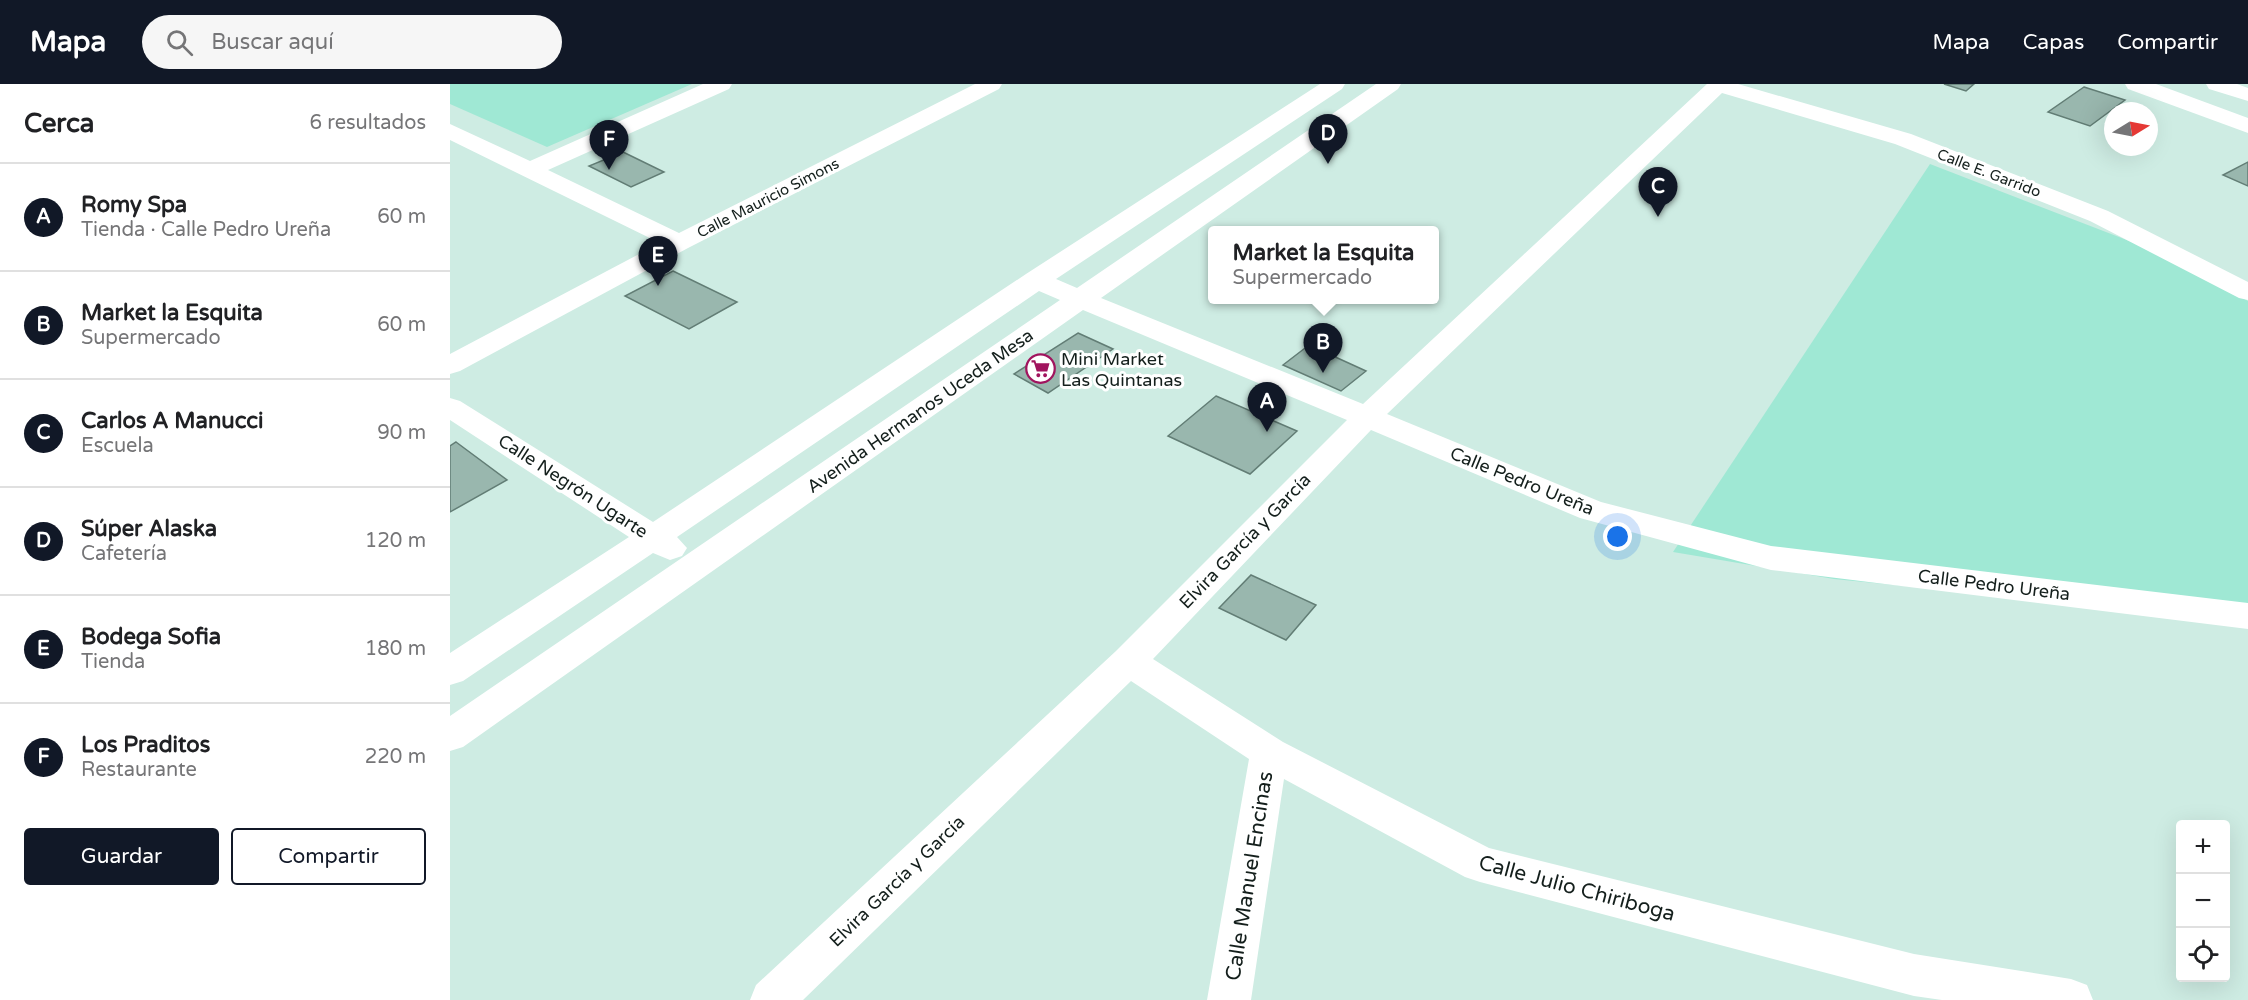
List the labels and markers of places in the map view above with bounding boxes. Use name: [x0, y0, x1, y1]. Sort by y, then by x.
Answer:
pin: D: [1308, 115, 1348, 164]
pin: F: [590, 120, 628, 170]
pin: C: [1638, 168, 1678, 217]
pin: E: [638, 236, 678, 286]
pin: B: [1304, 324, 1342, 373]
place label: Mini Market Las Quintanas: [1061, 348, 1182, 391]
supermarket icon: Mini Market Las Quintanas: [1024, 353, 1056, 385]
pin: A: [1248, 382, 1286, 432]

